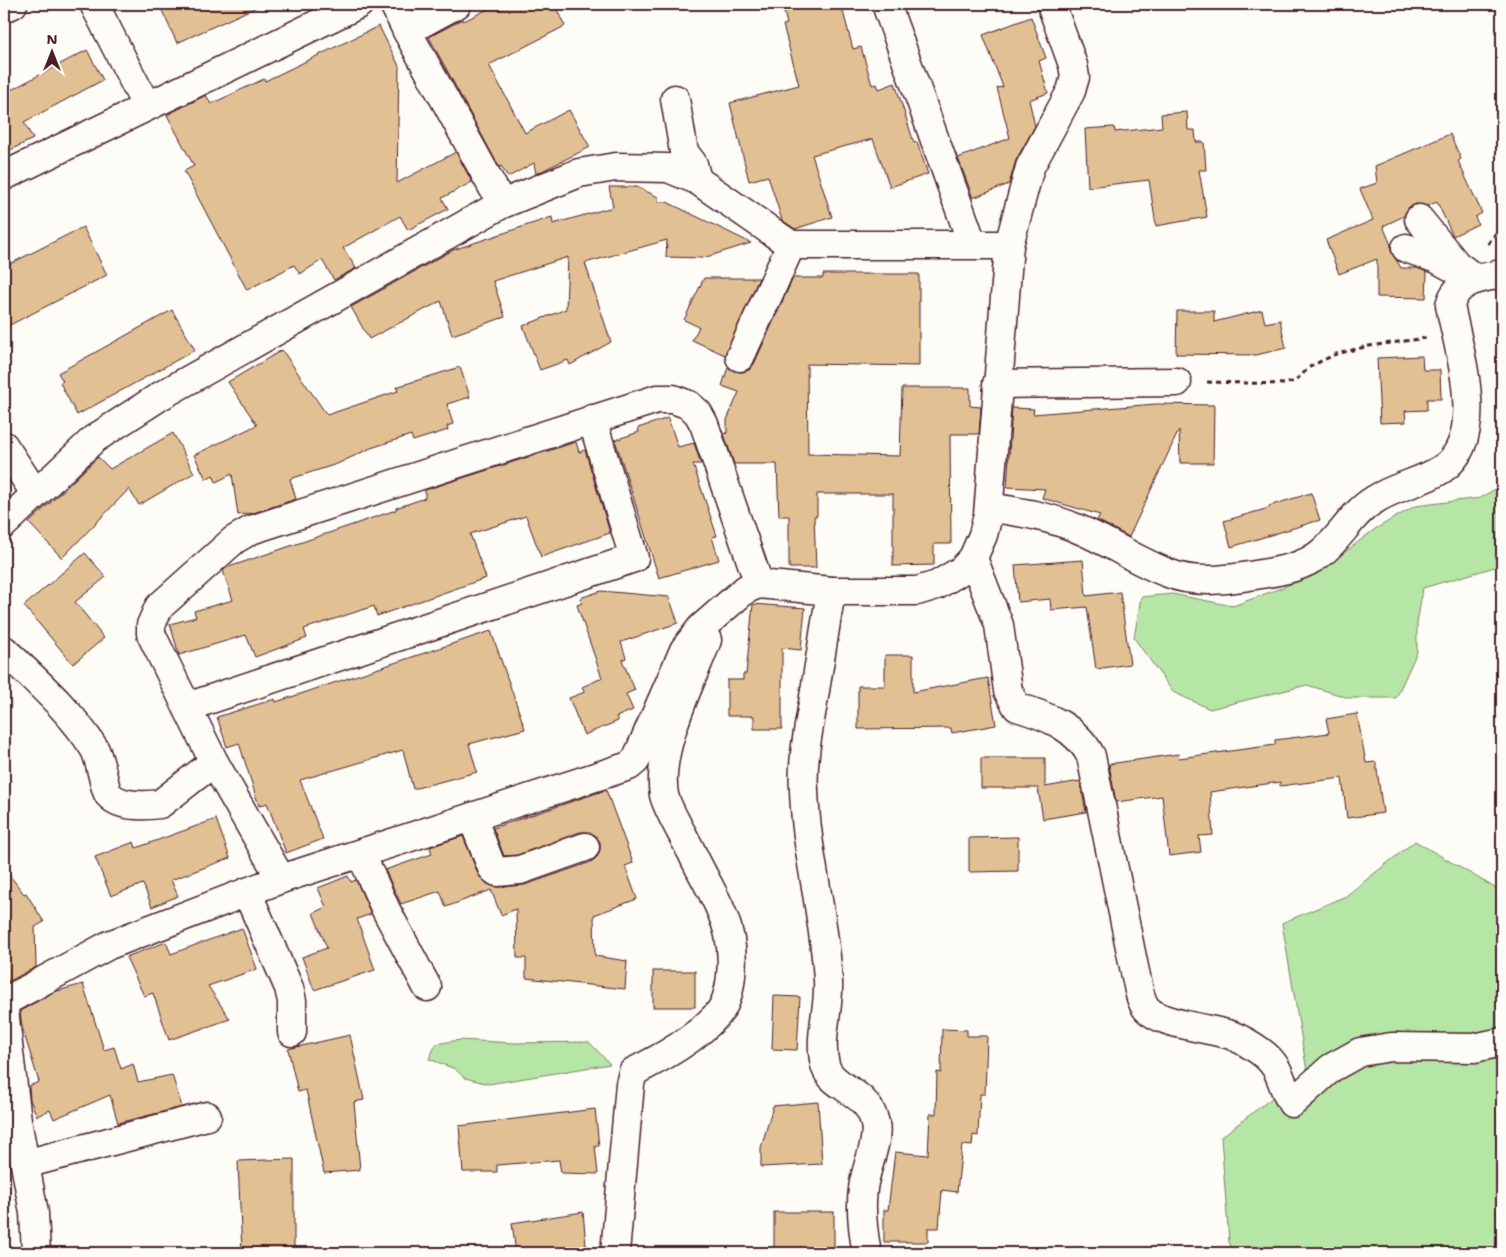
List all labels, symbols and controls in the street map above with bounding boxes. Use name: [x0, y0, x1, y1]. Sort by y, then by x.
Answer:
north arrow: [28, 28, 78, 78]
text: N: [46, 30, 58, 48]

